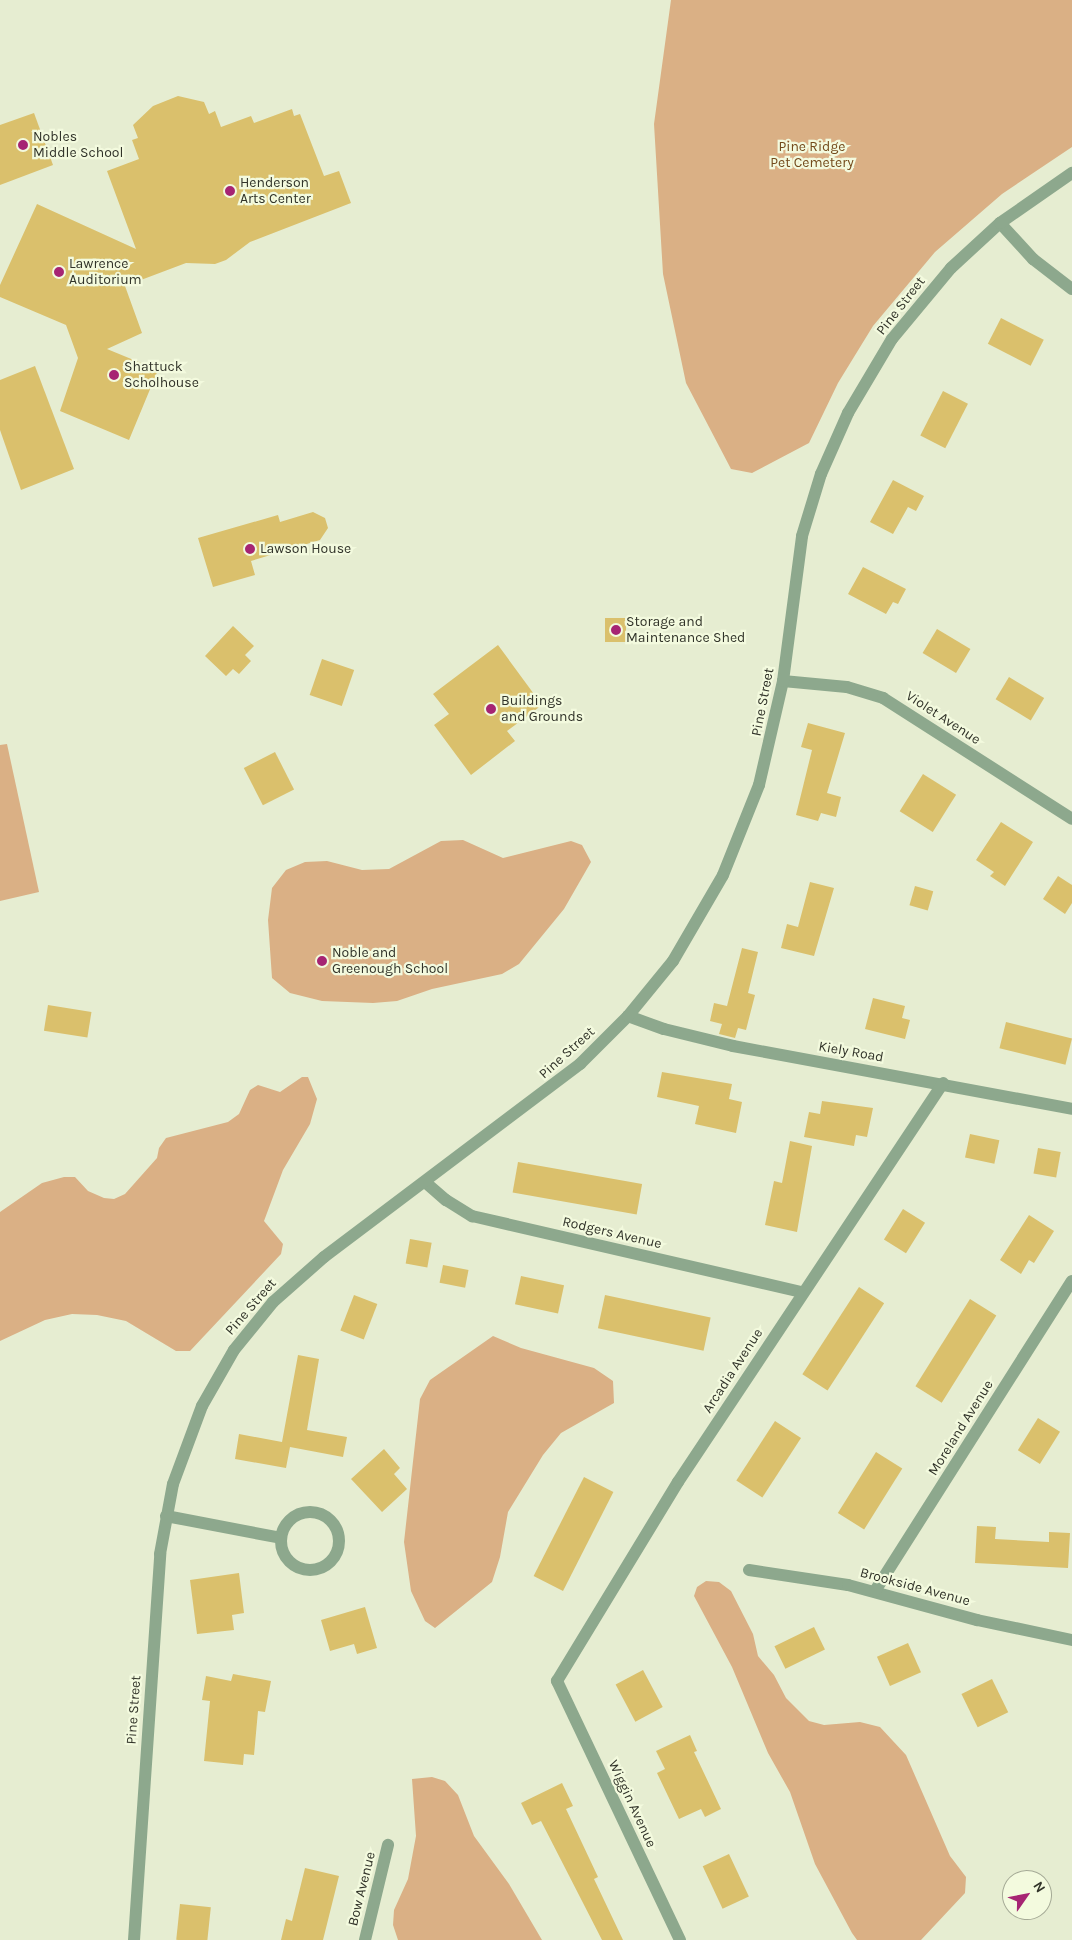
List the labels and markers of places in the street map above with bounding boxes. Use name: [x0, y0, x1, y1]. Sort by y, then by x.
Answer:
place label: Nobles Middle School: [33, 129, 123, 162]
marker: Nobles Middle School: [17, 139, 29, 151]
place label: Henderson Arts Center: [240, 175, 311, 208]
marker: Henderson Arts Center: [224, 185, 236, 197]
place label: Lawrence Auditorium: [69, 256, 142, 288]
marker: Lawrence Auditorium: [53, 266, 65, 278]
place label: Shattuck Scholhouse: [124, 359, 199, 392]
marker: Shattuck Scholhouse: [108, 369, 120, 381]
place label: Lawson House: [260, 541, 351, 557]
marker: Lawson House: [244, 543, 256, 555]
place label: Storage and Maintenance Shed: [626, 614, 745, 646]
marker: Storage and Maintenance Shed: [610, 624, 622, 636]
place label: Buildings and Grounds: [501, 693, 583, 726]
marker: Buildings and Grounds: [485, 703, 497, 715]
place label: Noble and Greenough School: [332, 945, 448, 978]
marker: Noble and Greenough School: [316, 955, 328, 967]

